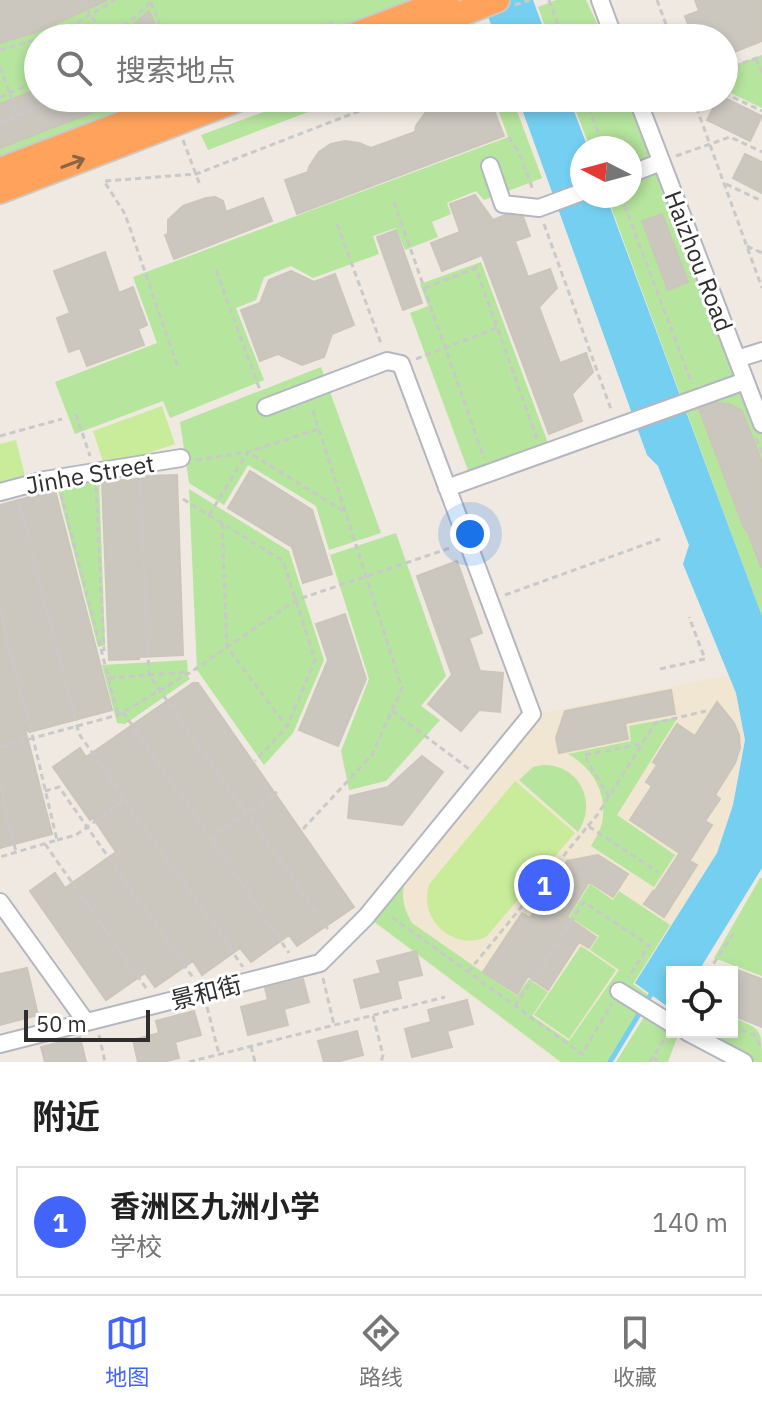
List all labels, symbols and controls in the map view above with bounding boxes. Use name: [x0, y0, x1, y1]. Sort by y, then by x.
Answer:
search box: [24, 24, 738, 112]
icon: search: [52, 46, 96, 90]
text: 搜索地点: [116, 50, 236, 89]
north arrow: [570, 136, 642, 208]
one-way arrow: [60, 155, 85, 169]
street label: Haizhou Road: [657, 186, 741, 336]
street label: Jinhe Street: [23, 447, 157, 501]
your location: [450, 514, 490, 554]
pin: 1: [518, 855, 570, 915]
map controls: [666, 966, 738, 1038]
button: locate: [666, 966, 738, 1038]
street label: 景和街: [167, 968, 245, 1016]
scale bar: [24, 1006, 150, 1042]
text: 50 m: [36, 1009, 87, 1038]
text: 附近: [32, 1094, 100, 1138]
text: 香洲区九洲小学: [110, 1186, 320, 1225]
text: 1: [52, 1205, 68, 1239]
text: 140 m: [652, 1205, 728, 1239]
text: 学校: [110, 1229, 162, 1263]
tab: 地图: [105, 1311, 149, 1391]
tab: 路线: [359, 1311, 403, 1391]
tab: 收藏: [613, 1311, 657, 1391]

